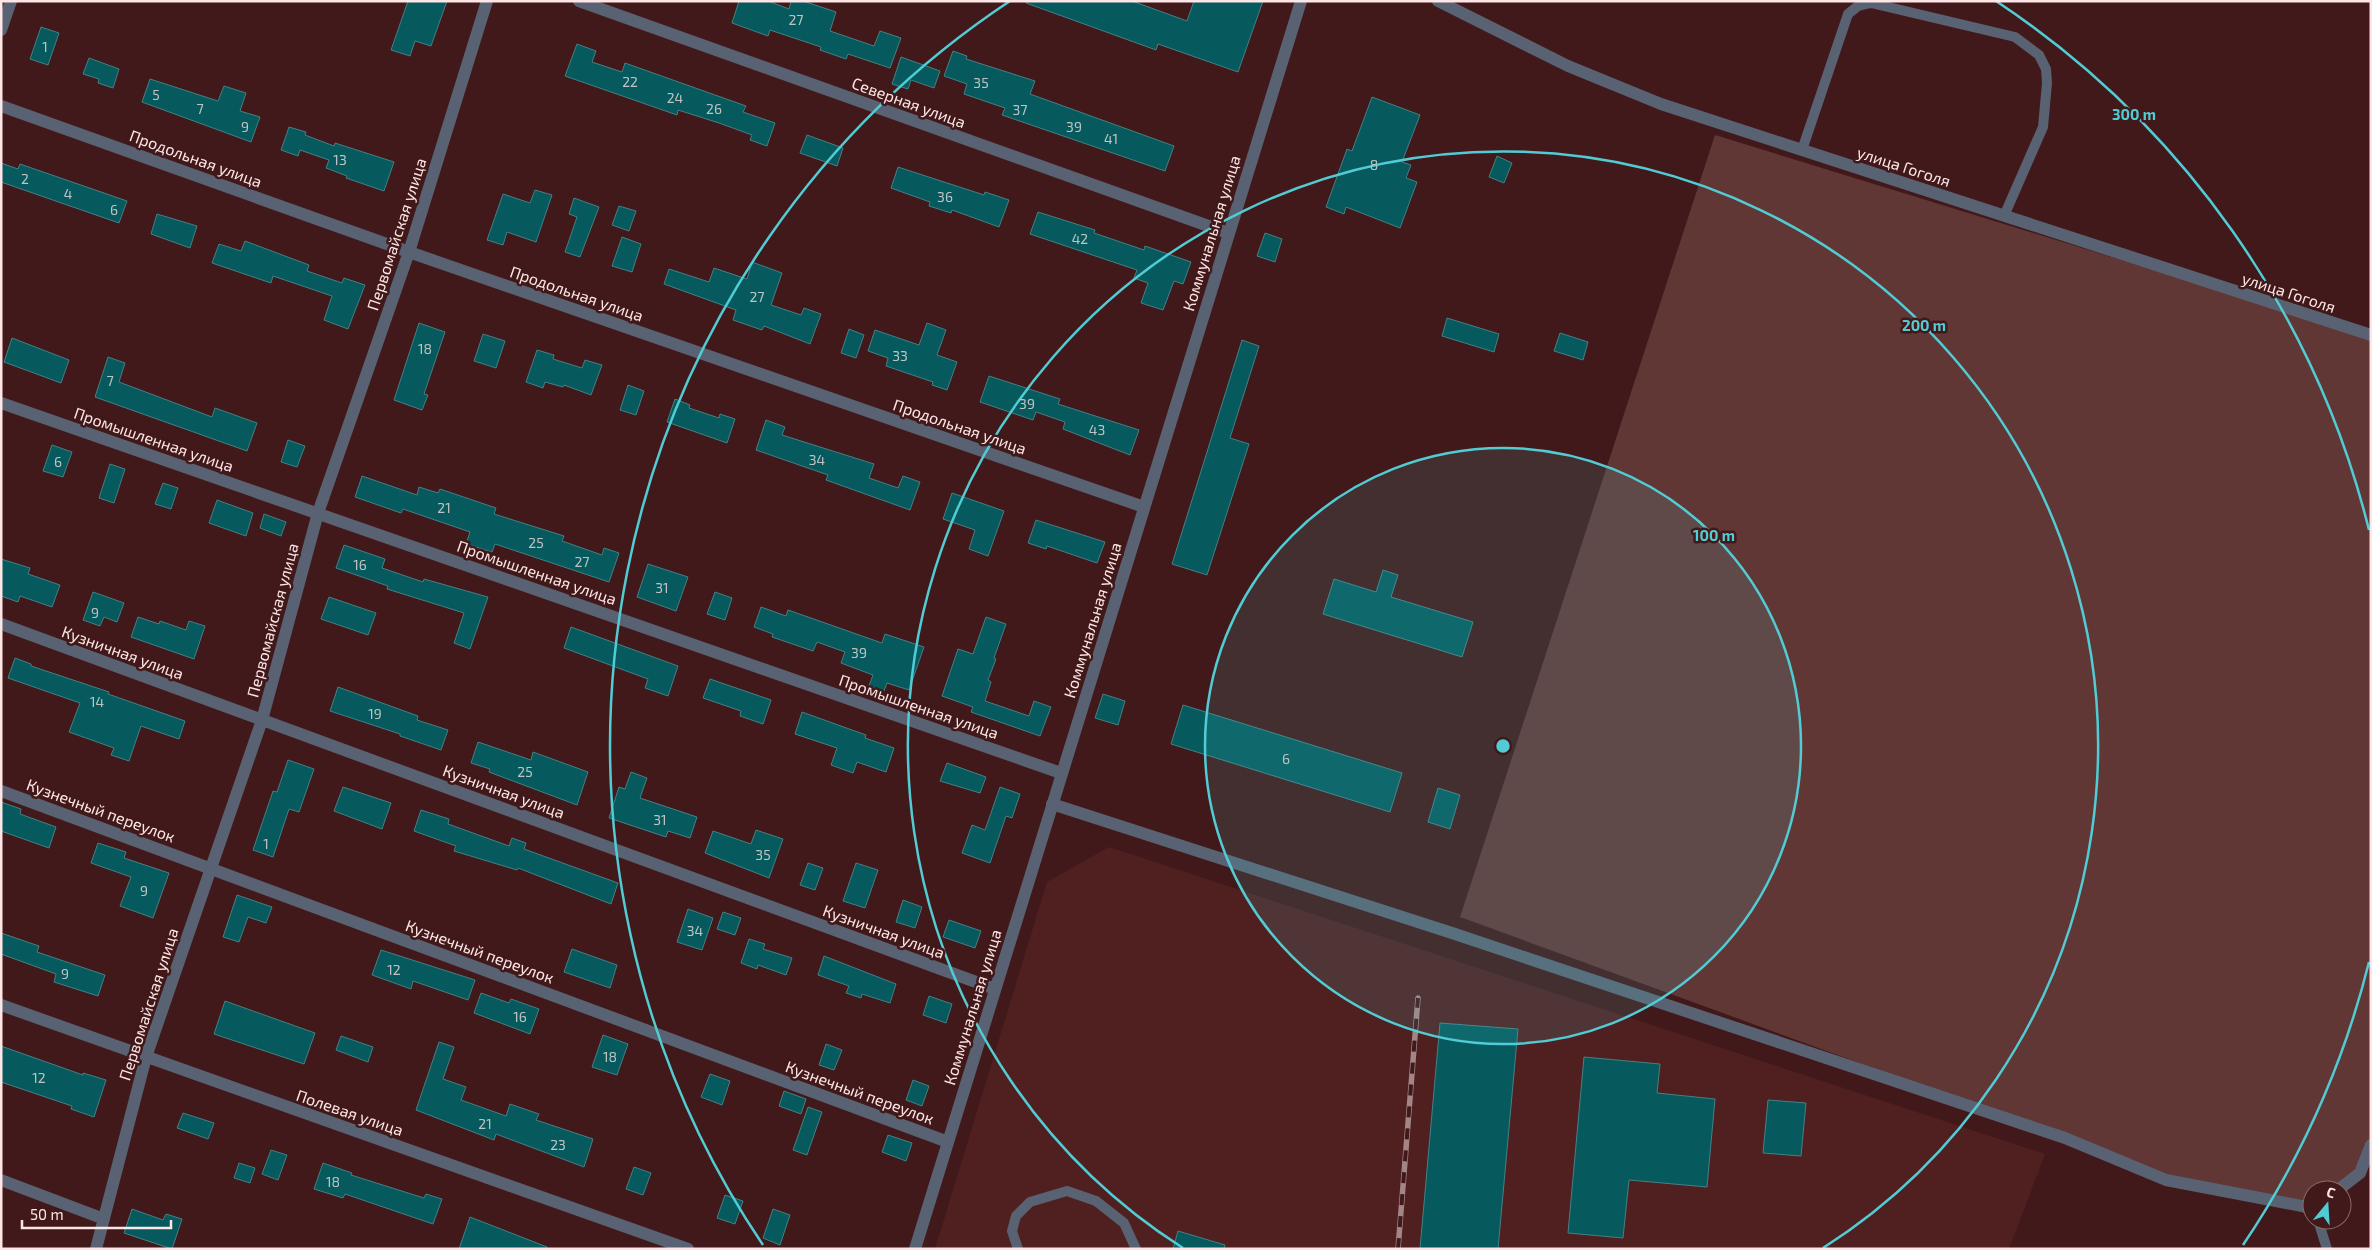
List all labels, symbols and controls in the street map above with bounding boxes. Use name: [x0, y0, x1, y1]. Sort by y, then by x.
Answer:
house number: 27: [788, 11, 804, 28]
house number: 1: [42, 38, 48, 55]
house number: 22: [622, 73, 638, 90]
street label: Северная улица: [849, 73, 968, 132]
house number: 35: [973, 74, 989, 91]
house number: 5: [152, 86, 160, 103]
house number: 24: [667, 89, 683, 106]
house number: 7: [196, 100, 204, 117]
house number: 26: [706, 100, 722, 117]
house number: 37: [1013, 101, 1027, 118]
text: 300 m: [2112, 105, 2156, 123]
house number: 9: [241, 118, 249, 135]
house number: 39: [1066, 118, 1082, 135]
street label: Продольная улица: [127, 125, 265, 192]
house number: 41: [1104, 130, 1118, 147]
street label: улица Гоголя: [1855, 142, 1953, 191]
house number: 13: [333, 151, 347, 168]
street label: Коммунальная улица: [1178, 153, 1245, 313]
street label: Первомайская улица: [362, 155, 431, 313]
house number: 8: [1370, 156, 1378, 173]
house number: 2: [21, 170, 29, 187]
house number: 4: [64, 185, 72, 202]
house number: 36: [937, 188, 953, 205]
house number: 6: [110, 201, 118, 218]
house number: 42: [1072, 230, 1088, 247]
street label: Продольная улица: [508, 261, 646, 326]
street label: улица Гоголя: [2240, 268, 2338, 317]
house number: 27: [749, 288, 765, 305]
text: 200 m: [1902, 316, 1946, 334]
house number: 18: [418, 340, 432, 357]
house number: 33: [892, 347, 908, 364]
house number: 7: [106, 372, 114, 389]
street label: Продольная улица: [891, 394, 1029, 459]
house number: 39: [1019, 395, 1035, 412]
street label: Промышленная улица: [71, 403, 236, 476]
house number: 43: [1089, 421, 1105, 438]
house number: 34: [809, 451, 825, 468]
house number: 6: [54, 453, 62, 470]
house number: 21: [437, 499, 451, 516]
text: 100 m: [1693, 526, 1735, 544]
house number: 25: [528, 534, 544, 551]
street label: Промышленная улица: [454, 536, 619, 609]
street label: Коммунальная улица: [1059, 540, 1126, 700]
street label: Первомайская улица: [242, 541, 303, 700]
house number: 27: [574, 553, 590, 570]
house number: 16: [353, 556, 367, 573]
house number: 31: [655, 579, 669, 596]
house number: 9: [91, 604, 99, 621]
street label: Кузничная улица: [59, 621, 186, 684]
house number: 39: [851, 644, 867, 661]
street label: Промышленная улица: [836, 670, 1001, 743]
house number: 14: [90, 693, 104, 710]
house number: 19: [368, 705, 382, 722]
centre of rings: [1494, 737, 1512, 755]
house number: 6: [1282, 750, 1290, 767]
street label: Кузничная улица: [440, 760, 567, 823]
house number: 25: [517, 763, 533, 780]
street label: Кузнечный переулок: [24, 774, 178, 847]
house number: 31: [653, 811, 667, 828]
house number: 1: [263, 835, 269, 852]
house number: 35: [755, 846, 771, 863]
house number: 9: [140, 882, 148, 899]
street label: Кузничная улица: [820, 900, 947, 963]
street label: Кузнечный переулок: [403, 915, 557, 988]
house number: 34: [687, 922, 703, 939]
street label: Первомайская улица: [114, 925, 183, 1083]
street label: Коммунальная улица: [939, 927, 1006, 1087]
house number: 12: [387, 961, 401, 978]
house number: 9: [61, 965, 69, 982]
house number: 16: [513, 1008, 527, 1025]
house number: 18: [603, 1048, 617, 1065]
street label: Кузнечный переулок: [783, 1056, 937, 1129]
house number: 12: [32, 1069, 46, 1086]
street label: Полевая улица: [294, 1085, 406, 1140]
house number: 21: [478, 1115, 492, 1132]
house number: 23: [550, 1136, 566, 1153]
house number: 18: [326, 1173, 340, 1190]
north arrow: [2302, 1180, 2352, 1230]
text: С: [2325, 1183, 2338, 1202]
scale bar: [22, 1198, 171, 1230]
text: 50 m: [30, 1205, 64, 1223]

